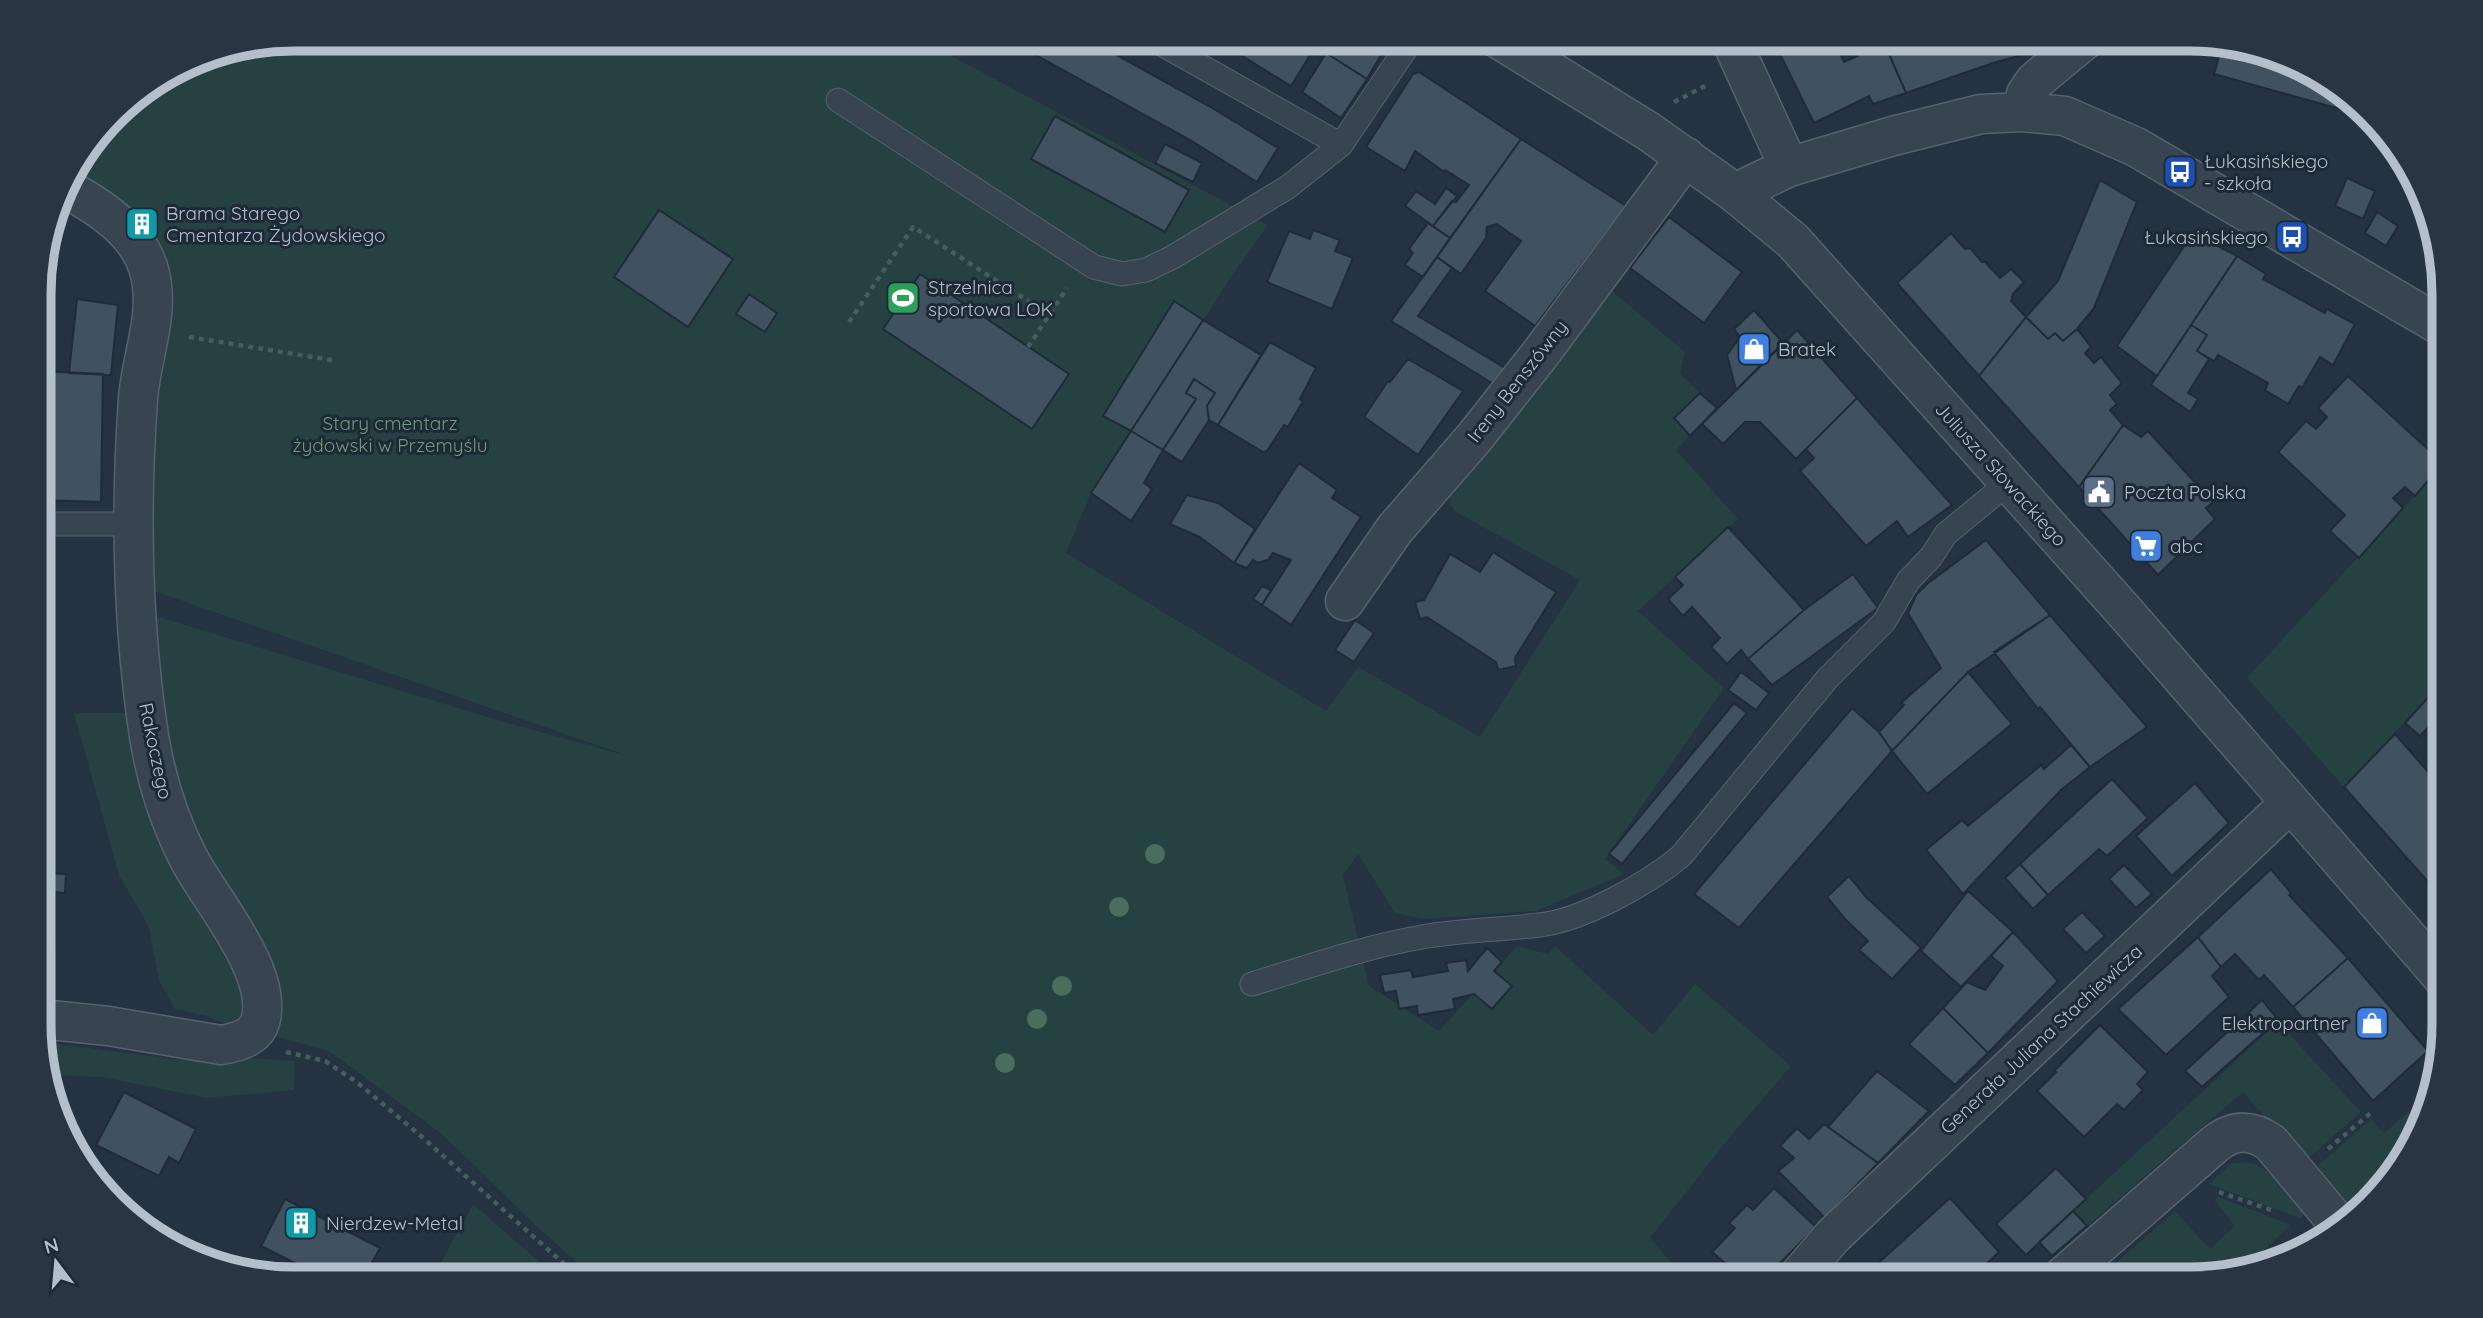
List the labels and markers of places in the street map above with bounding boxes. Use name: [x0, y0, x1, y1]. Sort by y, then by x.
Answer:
place label: Łukasińskiego - szkoła: [2204, 149, 2328, 195]
bus stop icon: Łukasińskiego - szkoła: [2161, 153, 2199, 191]
place label: Brama Starego Cmentarza Żydowskiego: [166, 201, 385, 247]
building icon: Brama Starego Cmentarza Żydowskiego: [123, 205, 161, 243]
bus stop icon: Łukasińskiego: [2273, 218, 2311, 256]
place label: Łukasińskiego: [2144, 225, 2268, 249]
place label: Strzelnica sportowa LOK: [928, 275, 1053, 321]
sports icon: Strzelnica sportowa LOK: [884, 279, 922, 317]
shop icon: Bratek: [1735, 330, 1773, 368]
place label: Bratek: [1778, 337, 1836, 361]
public building icon: Poczta Polska: [2080, 473, 2118, 511]
place label: Poczta Polska: [2124, 480, 2246, 504]
supermarket icon: abc: [2127, 527, 2165, 565]
place label: abc: [2170, 534, 2203, 558]
shop icon: Elektropartner: [2353, 1004, 2391, 1042]
place label: Elektropartner: [2221, 1011, 2349, 1035]
building icon: Nierdzew-Metal: [282, 1204, 320, 1242]
place label: Nierdzew-Metal: [326, 1211, 463, 1235]

